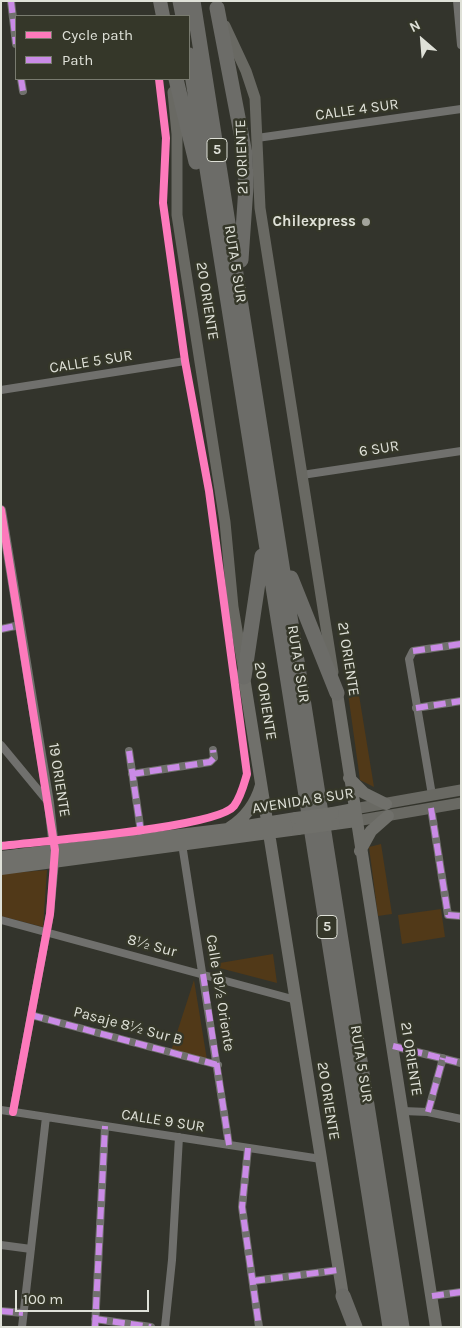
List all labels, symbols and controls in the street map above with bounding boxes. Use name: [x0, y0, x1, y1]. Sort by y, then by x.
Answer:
legend: [15, 15, 190, 80]
north arrow: [397, 15, 447, 65]
text: N: [407, 16, 423, 36]
text: Cycle path: [62, 26, 133, 44]
text: Path: [62, 51, 93, 69]
street label: CALLE 4 SUR: [314, 95, 400, 125]
street label: 21 ORIENTE: [232, 119, 252, 195]
road number: 5: [207, 138, 227, 162]
place label: Chilexpress: [273, 213, 356, 231]
marker: Chilexpress: [360, 216, 372, 228]
street label: RUTA 5 SUR: [220, 224, 250, 304]
street label: 20 ORIENTE: [192, 261, 222, 341]
street label: CALLE 5 SUR: [48, 347, 134, 377]
street label: 6 SUR: [358, 437, 400, 461]
street label: 21 ORIENTE: [333, 621, 363, 697]
street label: RUTA 5 SUR: [283, 624, 313, 704]
street label: 20 ORIENTE: [250, 661, 280, 741]
street label: 19 ORIENTE: [44, 742, 74, 818]
street label: AVENIDA 8 SUR: [251, 784, 355, 818]
road number: 5: [317, 916, 337, 939]
street label: 8½ Sur: [125, 931, 179, 961]
street label: Calle 19½ Oriente: [202, 933, 238, 1053]
street label: Pasaje 8½ Sur B: [72, 1003, 184, 1049]
street label: 21 ORIENTE: [396, 1021, 426, 1097]
street label: RUTA 5 SUR: [346, 1024, 376, 1104]
street label: 20 ORIENTE: [313, 1061, 343, 1141]
street label: CALLE 9 SUR: [120, 1106, 206, 1136]
scale bar: [18, 1280, 151, 1312]
text: 100 m: [23, 1290, 63, 1308]

